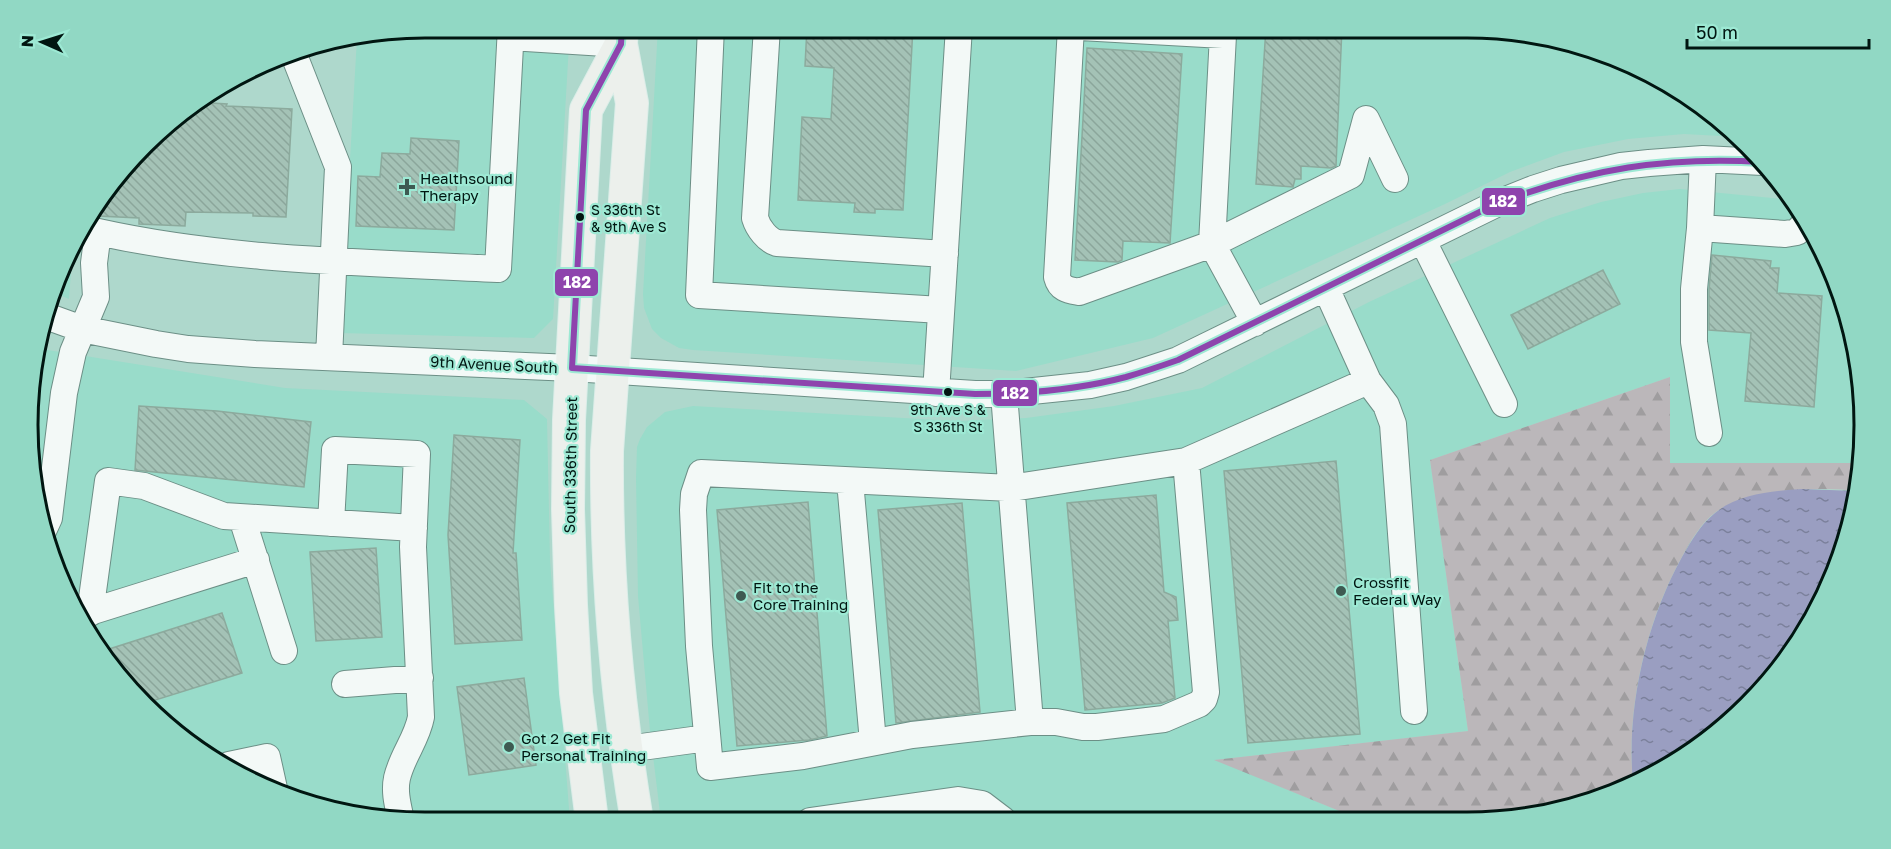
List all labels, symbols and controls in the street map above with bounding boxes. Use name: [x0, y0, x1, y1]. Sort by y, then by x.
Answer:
north arrow: [12, 12, 72, 72]
scale bar: [1687, 12, 1868, 50]
text: 50 m: [1696, 21, 1738, 43]
text: N: [17, 35, 37, 48]
place label: Healthsound Therapy: [420, 169, 513, 204]
marker: Healthsound Therapy: [398, 178, 416, 196]
line badge: 182: [1481, 187, 1526, 216]
text: 182: [1489, 191, 1517, 211]
place label: S 336th St & 9th Ave S: [591, 201, 667, 235]
marker: S 336th St & 9th Ave S: [574, 211, 586, 223]
line badge: 182: [554, 268, 599, 297]
text: 182: [563, 272, 591, 292]
street label: 9th Avenue South: [430, 352, 558, 376]
line badge: 182: [992, 379, 1038, 407]
text: 182: [1001, 383, 1029, 403]
marker: 9th Ave S & S 336th St: [942, 386, 954, 398]
street label: South 336th Street: [560, 397, 580, 533]
place label: 9th Ave S & S 336th St: [910, 401, 986, 435]
place label: Crossfit Federal Way: [1353, 573, 1442, 608]
place label: Fit to the Core Training: [753, 578, 848, 613]
marker: Crossfit Federal Way: [1334, 584, 1348, 598]
marker: Fit to the Core Training: [734, 589, 748, 603]
place label: Got 2 Get Fit Personal Training: [521, 729, 646, 764]
marker: Got 2 Get Fit Personal Training: [502, 740, 516, 754]

